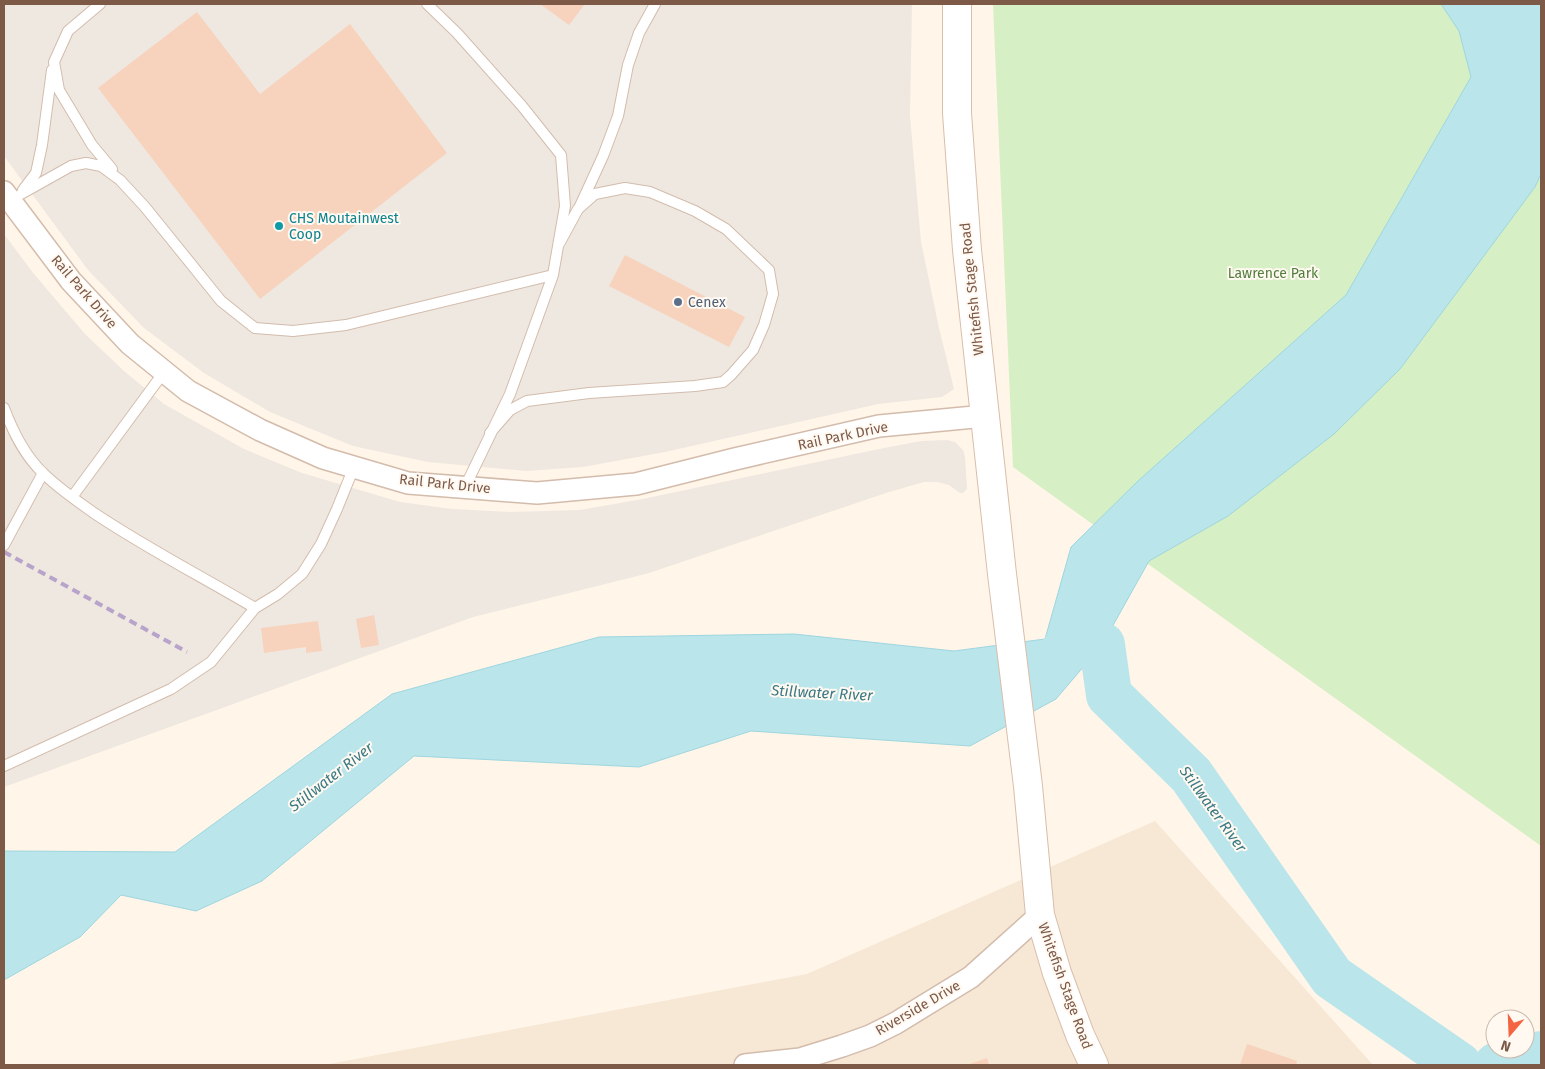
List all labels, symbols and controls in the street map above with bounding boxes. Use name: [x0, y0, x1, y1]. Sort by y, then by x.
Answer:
place label: CHS Moutainwest Coop: [289, 210, 400, 243]
marker: CHS Moutainwest Coop: [273, 220, 285, 232]
street label: Whitefish Stage Road: [957, 222, 987, 356]
street label: Rail Park Drive: [47, 252, 121, 332]
park label: Lawrence Park: [1228, 265, 1319, 282]
place label: Cenex: [688, 294, 726, 311]
marker: Cenex: [672, 296, 684, 308]
street label: Rail Park Drive: [796, 418, 890, 454]
street label: Rail Park Drive: [398, 471, 492, 497]
water label: Stillwater River: [770, 681, 875, 705]
water label: Stillwater River: [285, 738, 378, 816]
water label: Stillwater River: [1175, 762, 1251, 856]
street label: Whitefish Stage Road: [1034, 920, 1096, 1052]
street label: Riverside Drive: [873, 977, 963, 1039]
north arrow: [1485, 1009, 1535, 1059]
text: N: [1499, 1036, 1513, 1055]

